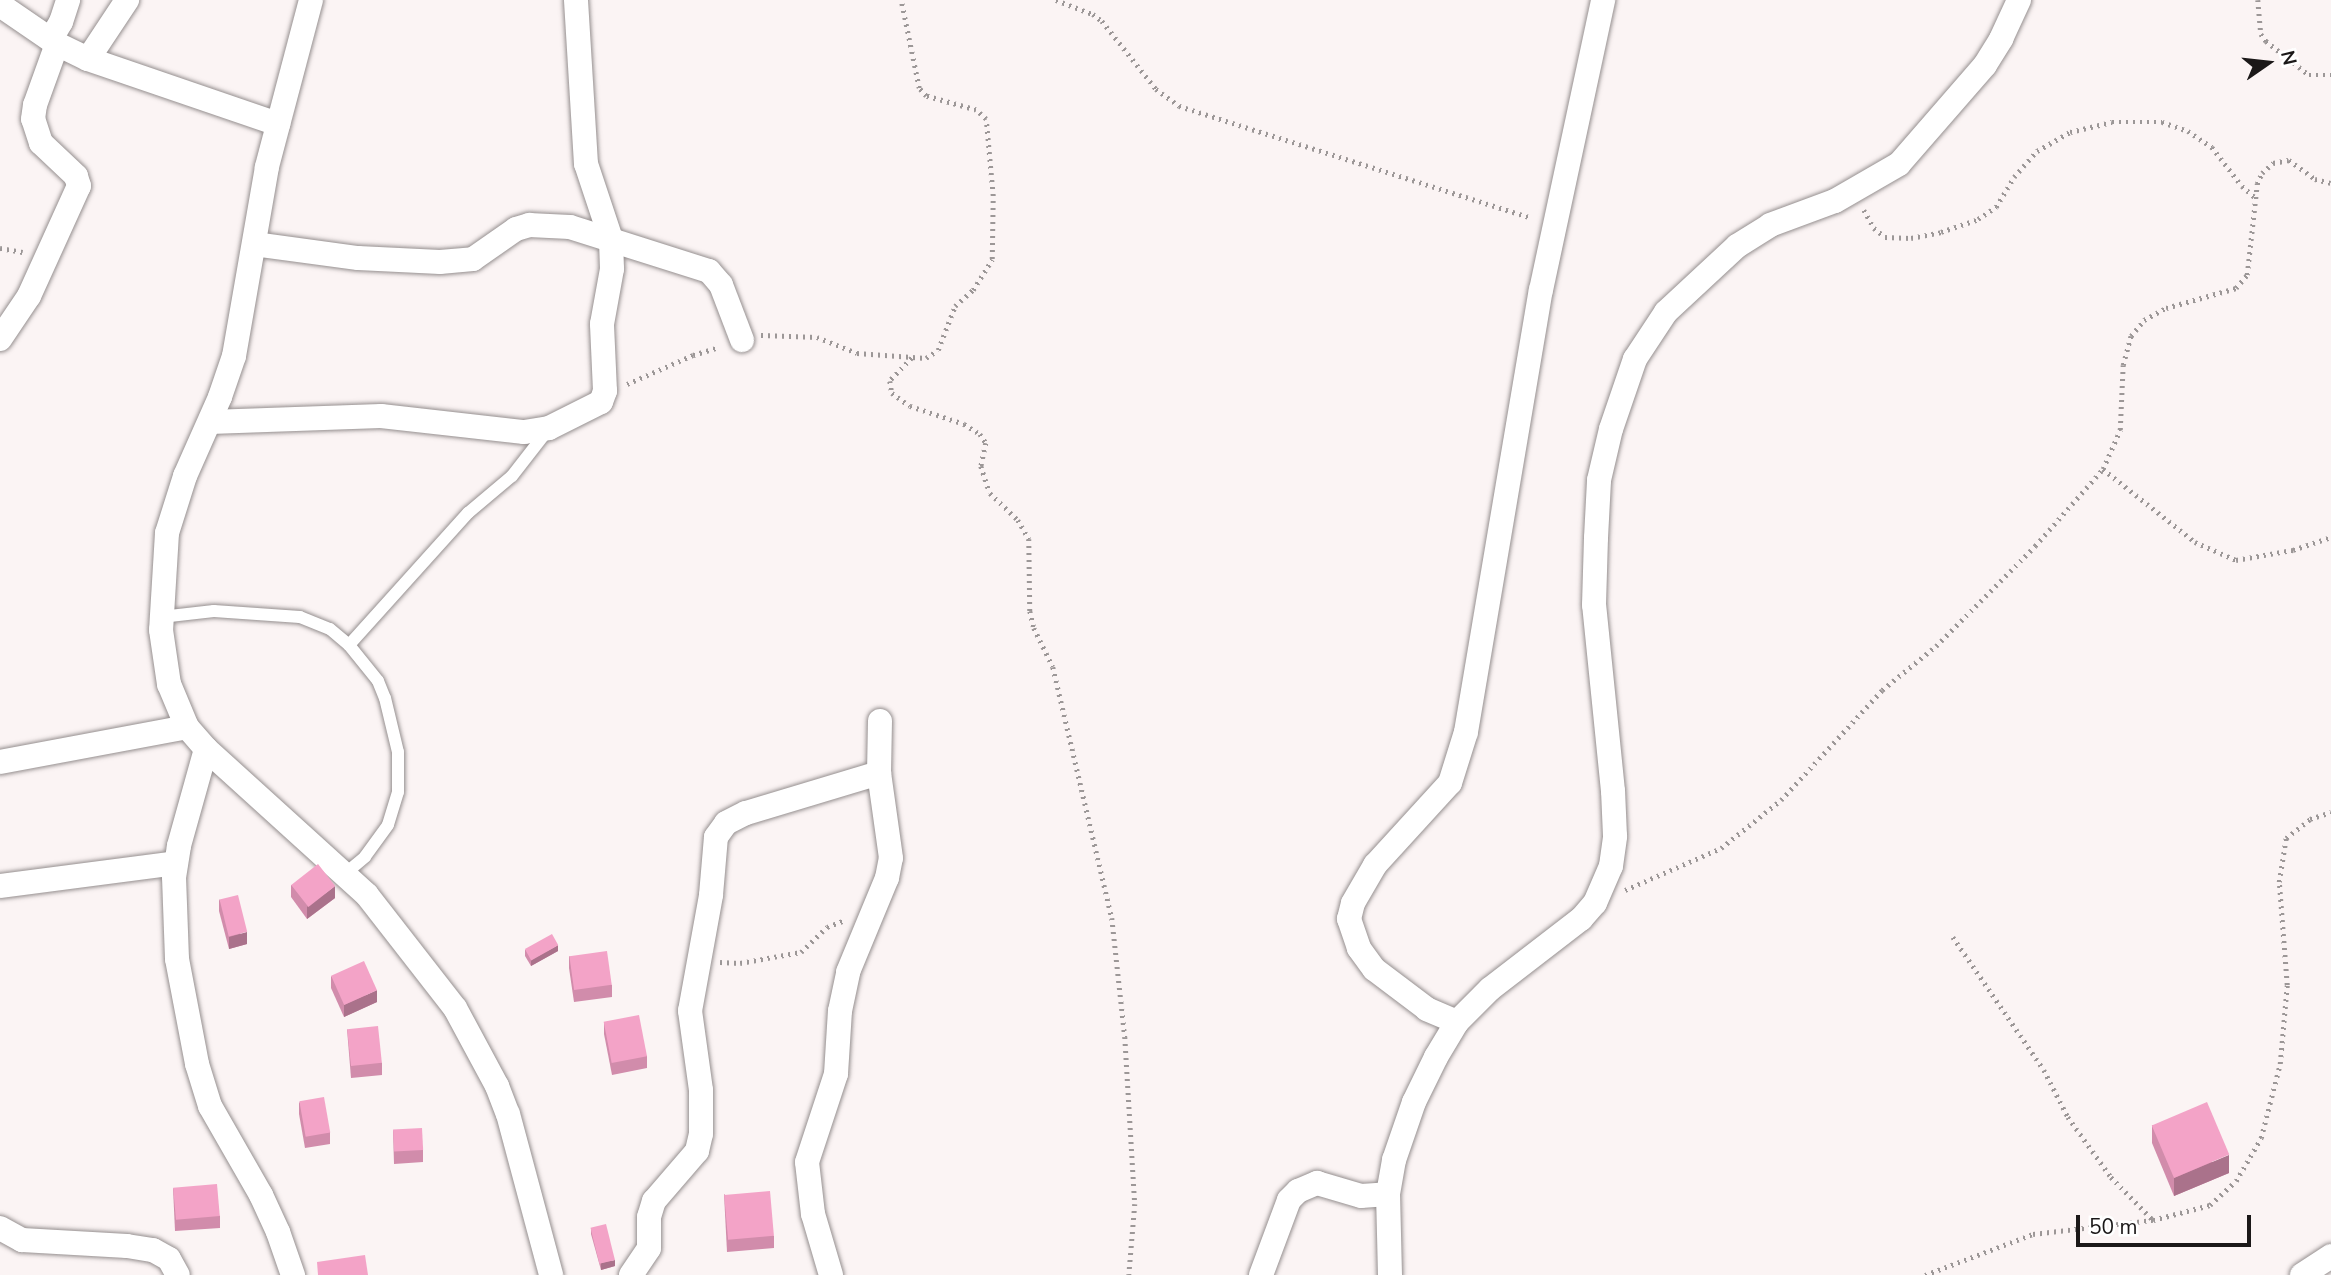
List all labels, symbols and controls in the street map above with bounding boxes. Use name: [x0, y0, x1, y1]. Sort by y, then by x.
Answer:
north arrow: [2233, 28, 2303, 98]
text: N: [2274, 48, 2303, 68]
scale bar: [2079, 1202, 2254, 1246]
text: 50 m: [2089, 1213, 2138, 1241]

